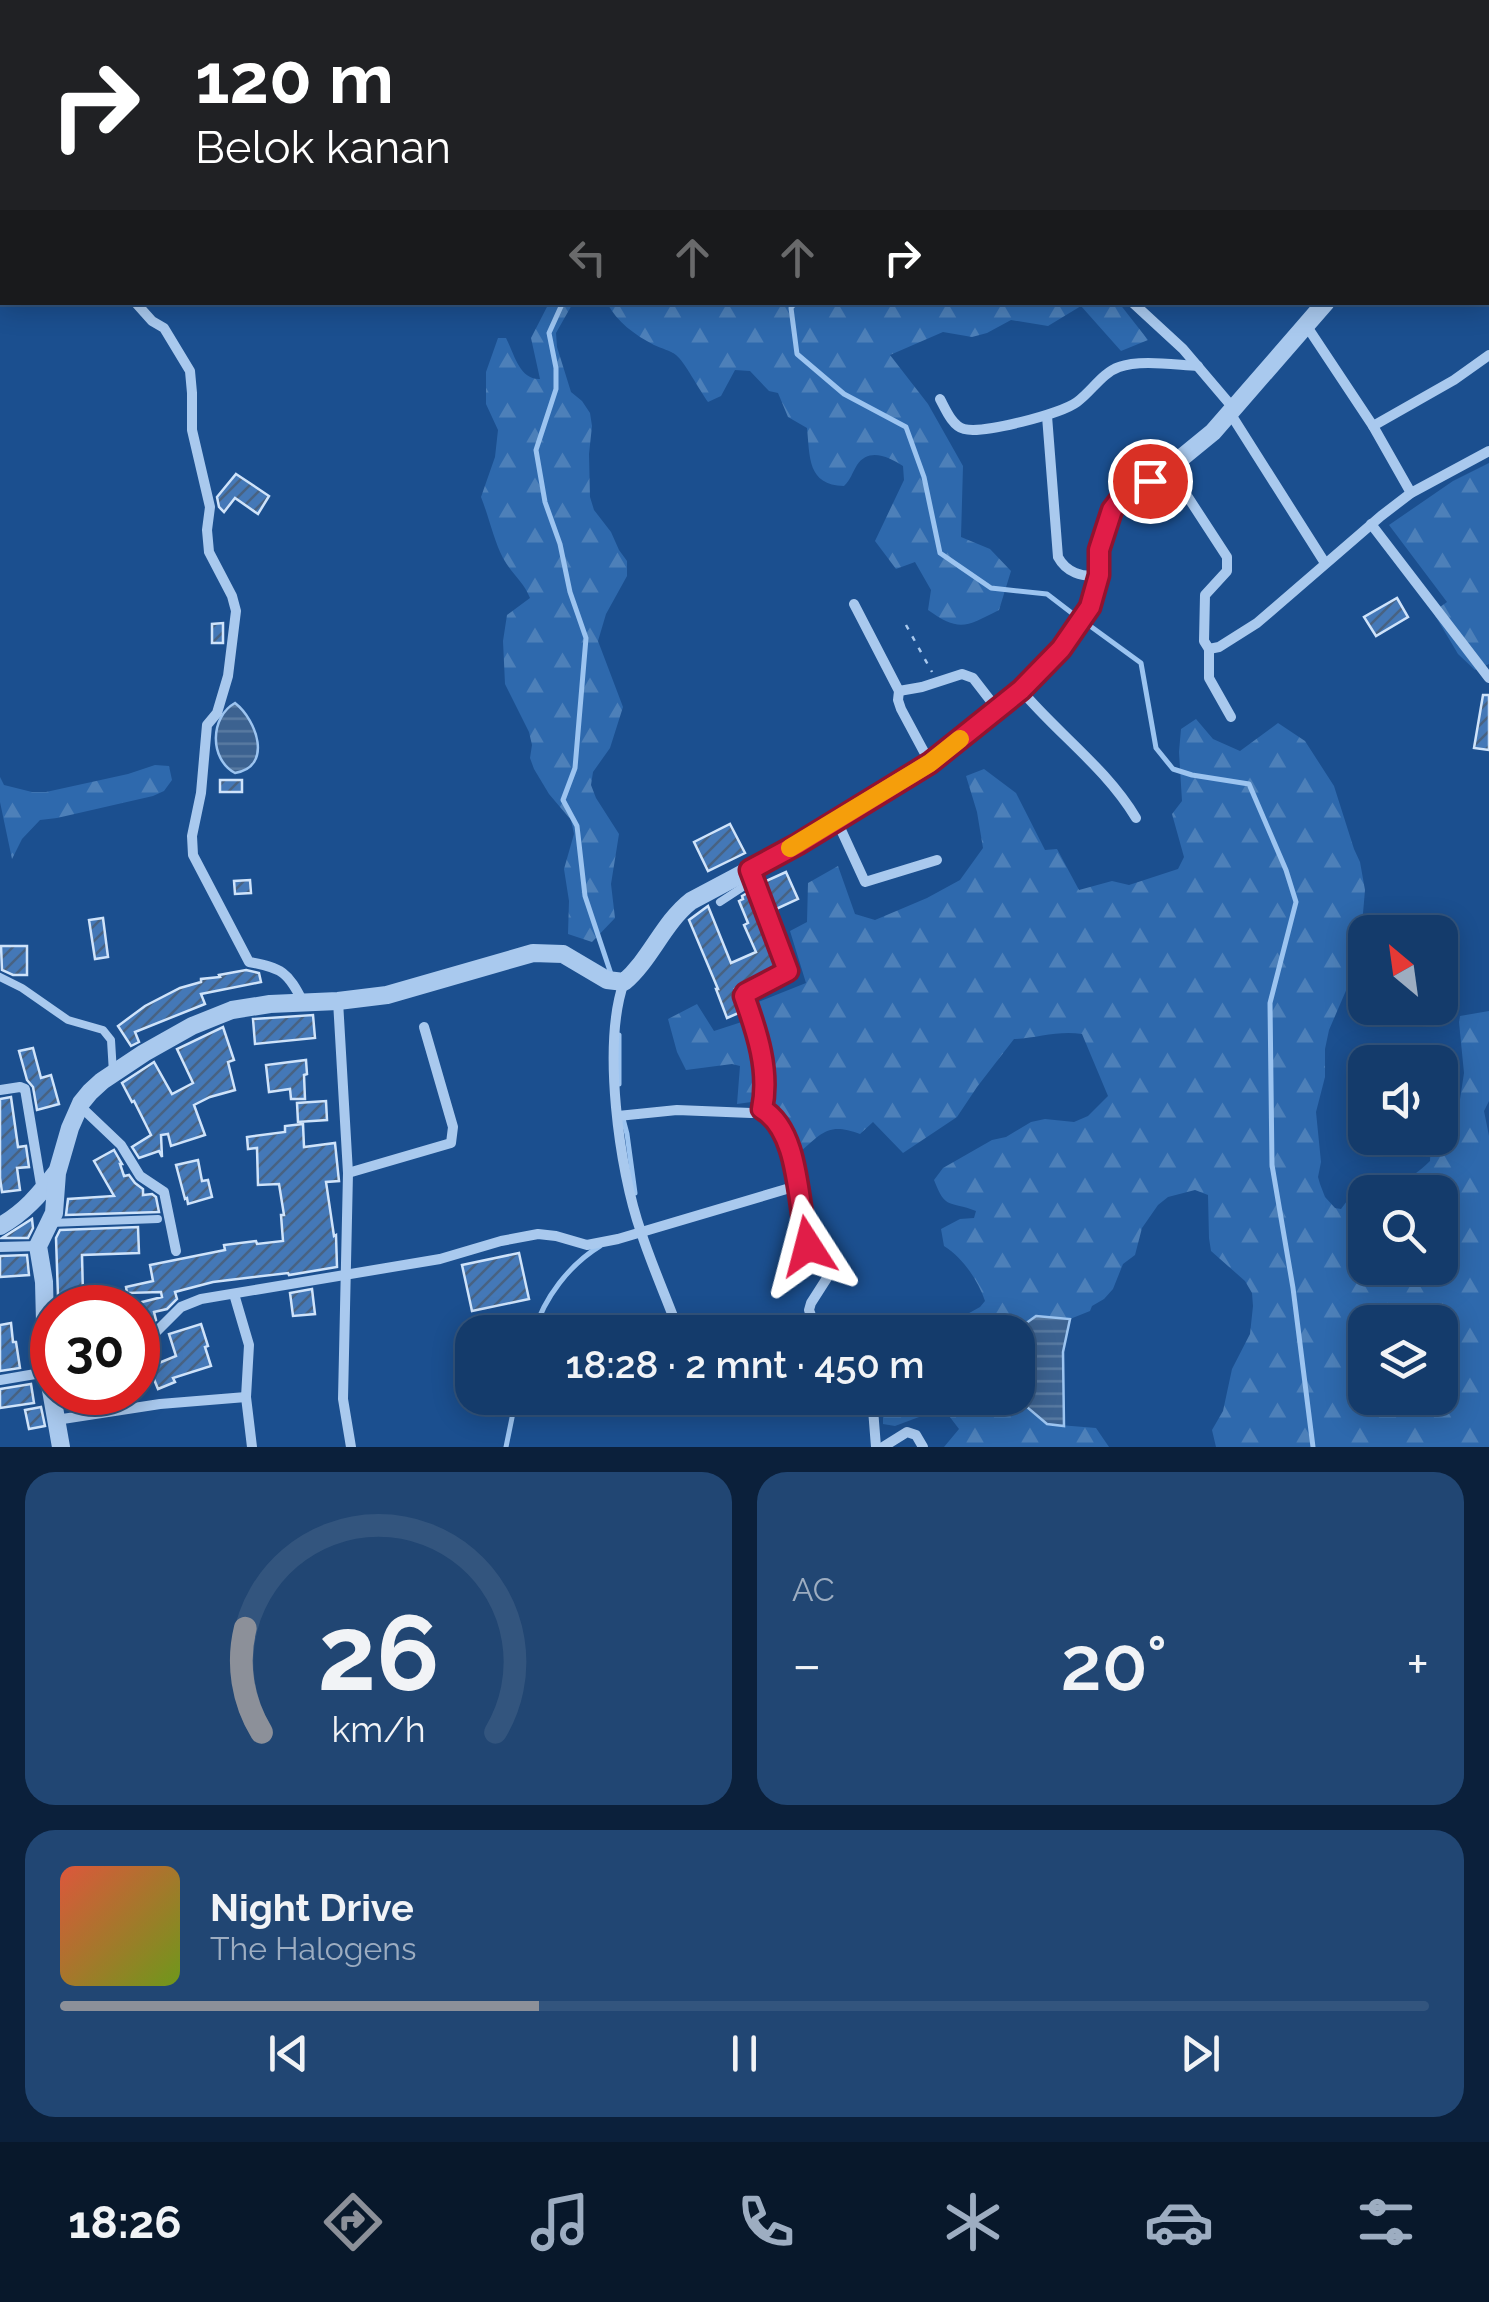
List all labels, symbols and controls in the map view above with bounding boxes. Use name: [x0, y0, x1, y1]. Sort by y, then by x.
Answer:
text: 120 m: [195, 37, 394, 119]
icon: right: [30, 40, 160, 170]
text: Belok kanan: [195, 121, 451, 174]
icon: left: [560, 230, 615, 285]
icon: ahead: [665, 230, 720, 285]
icon: ahead: [770, 230, 825, 285]
icon: right: [875, 230, 930, 285]
pin: [1108, 439, 1193, 524]
icon: arrive: [1123, 454, 1178, 509]
north arrow: [1348, 915, 1458, 1025]
map controls: [1348, 915, 1458, 1415]
button: sound: [1348, 1045, 1458, 1155]
button: search: [1348, 1175, 1458, 1285]
position arrow: [756, 1194, 860, 1298]
speed limit sign: 30: [30, 1285, 160, 1415]
button: layers: [1348, 1305, 1458, 1415]
text: 18:28 · 2 mnt · 450 m: [566, 1342, 924, 1387]
text: AC: [792, 1571, 835, 1608]
text: 26: [318, 1592, 439, 1714]
text: 20°: [1061, 1619, 1167, 1708]
text: −: [792, 1632, 822, 1697]
text: +: [1406, 1632, 1429, 1697]
text: km/h: [331, 1708, 426, 1750]
text: Night Drive: [210, 1885, 414, 1930]
text: The Halogens: [210, 1930, 416, 1967]
icon: previous: [261, 2026, 316, 2081]
icon: pause: [717, 2026, 772, 2081]
icon: next: [1173, 2026, 1228, 2081]
icon: directions: [318, 2187, 388, 2257]
icon: music: [525, 2187, 595, 2257]
icon: phone: [731, 2187, 801, 2257]
icon: climate: [938, 2187, 1008, 2257]
icon: car: [1144, 2187, 1214, 2257]
icon: filters: [1351, 2187, 1421, 2257]
text: 18:26: [68, 2196, 182, 2249]

